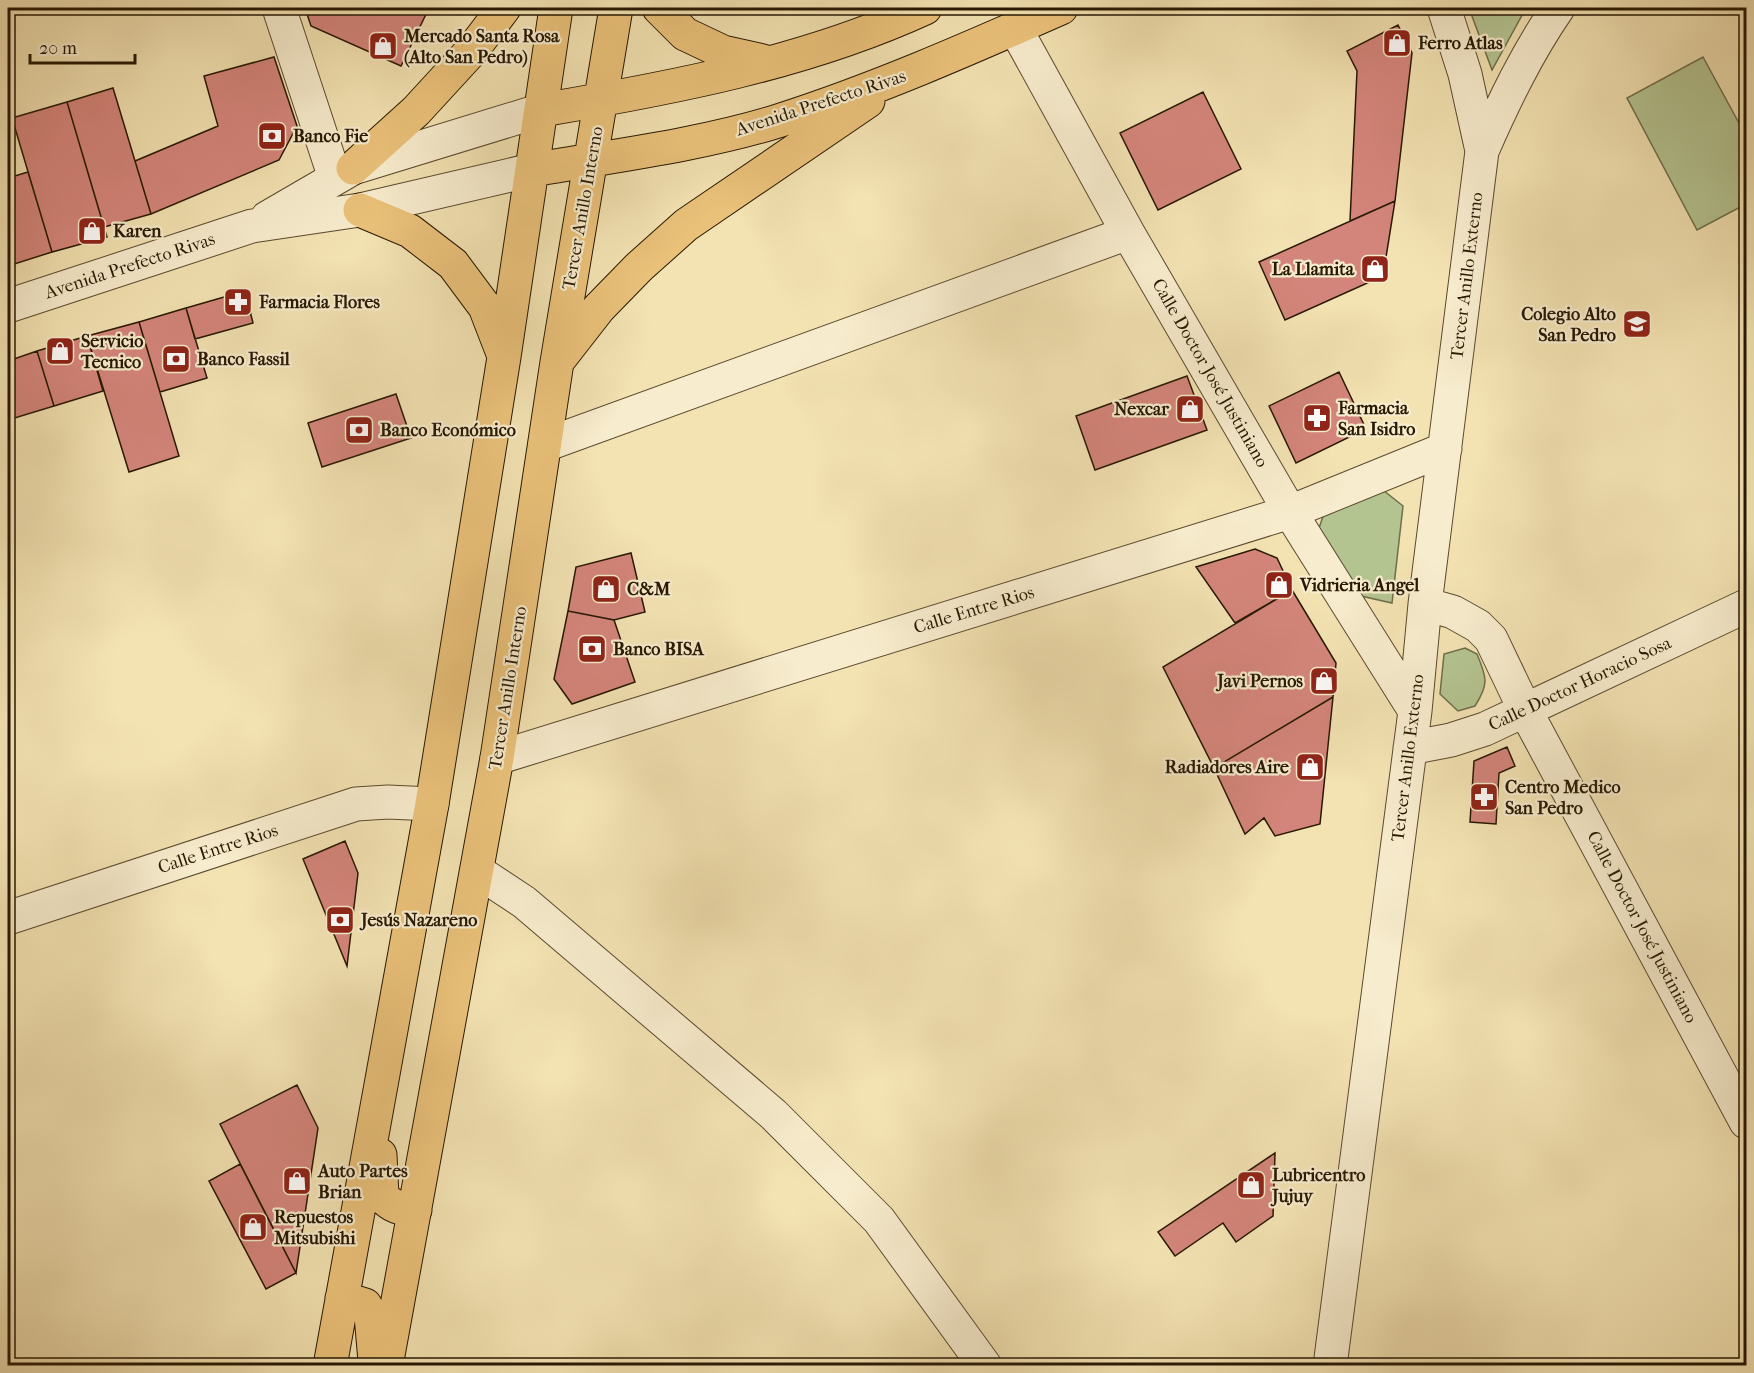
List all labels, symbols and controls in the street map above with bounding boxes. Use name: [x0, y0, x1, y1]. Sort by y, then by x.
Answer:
place label: Mercado Santa Rosa (Alto San Pedro): [403, 26, 560, 68]
scale bar: [30, 27, 135, 65]
shop icon: Ferro Atlas: [1381, 27, 1413, 59]
shop icon: Mercado Santa Rosa (Alto San Pedro): [367, 30, 399, 62]
place label: Ferro Atlas: [1417, 33, 1503, 54]
text: 20 m: [39, 38, 77, 59]
street label: Avenida Prefecto Rivas: [732, 65, 909, 141]
bank icon: Banco Fie: [256, 120, 288, 152]
street label: Tercer Anillo Interno: [558, 125, 608, 291]
place label: Banco Fie: [293, 126, 368, 147]
street label: Tercer Anillo Externo: [1446, 191, 1488, 361]
shop icon: Karen: [76, 215, 108, 247]
place label: Karen: [113, 221, 162, 242]
street label: Avenida Prefecto Rivas: [41, 228, 218, 304]
shop icon: La Llamita: [1359, 253, 1391, 285]
place label: La Llamita: [1272, 259, 1355, 280]
street label: Calle Doctor José Justiniano: [1147, 275, 1273, 471]
pharmacy icon: Farmacia Flores: [222, 286, 254, 318]
place label: Farmacia Flores: [258, 292, 380, 313]
place label: Colegio Alto San Pedro: [1521, 304, 1616, 346]
school or university icon: Colegio Alto San Pedro: [1621, 308, 1653, 340]
place label: Servicio Tecnico: [80, 331, 143, 373]
shop icon: Servicio Tecnico: [44, 335, 76, 367]
bank icon: Banco Fassil: [160, 343, 192, 375]
place label: Banco Fassil: [197, 349, 291, 370]
shop icon: Nexcar: [1174, 393, 1206, 425]
place label: Farmacia San Isidro: [1337, 398, 1415, 440]
place label: Nexcar: [1114, 399, 1169, 420]
pharmacy icon: Farmacia San Isidro: [1301, 402, 1333, 434]
bank icon: Banco Económico: [343, 414, 375, 446]
place label: Banco Económico: [380, 420, 516, 441]
shop icon: Vidrieria Angel: [1263, 569, 1295, 601]
shop icon: C&M: [590, 573, 622, 605]
place label: Vidrieria Angel: [1299, 575, 1420, 596]
place label: C&M: [627, 579, 671, 600]
street label: Calle Entre Rios: [911, 582, 1037, 638]
street label: Tercer Anillo Interno: [485, 605, 531, 771]
street label: Calle Doctor Horacio Sosa: [1485, 632, 1675, 736]
bank icon: Banco BISA: [576, 633, 608, 665]
place label: Banco BISA: [613, 639, 705, 660]
shop icon: Javi Pernos: [1308, 665, 1340, 697]
place label: Javi Pernos: [1215, 671, 1303, 692]
street label: Tercer Anillo Externo: [1387, 673, 1429, 843]
shop icon: Radiadores Aire: [1294, 751, 1326, 783]
place label: Radiadores Aire: [1165, 757, 1289, 778]
place label: Centro Medico San Pedro: [1505, 777, 1621, 819]
pharmacy icon: Centro Medico San Pedro: [1468, 781, 1500, 813]
street label: Calle Entre Rios: [155, 820, 281, 878]
street label: Calle Doctor José Justiniano: [1582, 827, 1702, 1027]
bank icon: Jesús Nazareno: [324, 904, 356, 936]
place label: Jesús Nazareno: [359, 910, 477, 931]
place label: Auto Partes Brian: [317, 1161, 408, 1203]
shop icon: Auto Partes Brian: [281, 1165, 313, 1197]
place label: Lubricentro Jujuy: [1270, 1165, 1365, 1207]
shop icon: Lubricentro Jujuy: [1235, 1169, 1267, 1201]
place label: Repuestos Mitsubishi: [273, 1207, 356, 1249]
shop icon: Repuestos Mitsubishi: [237, 1211, 269, 1243]

